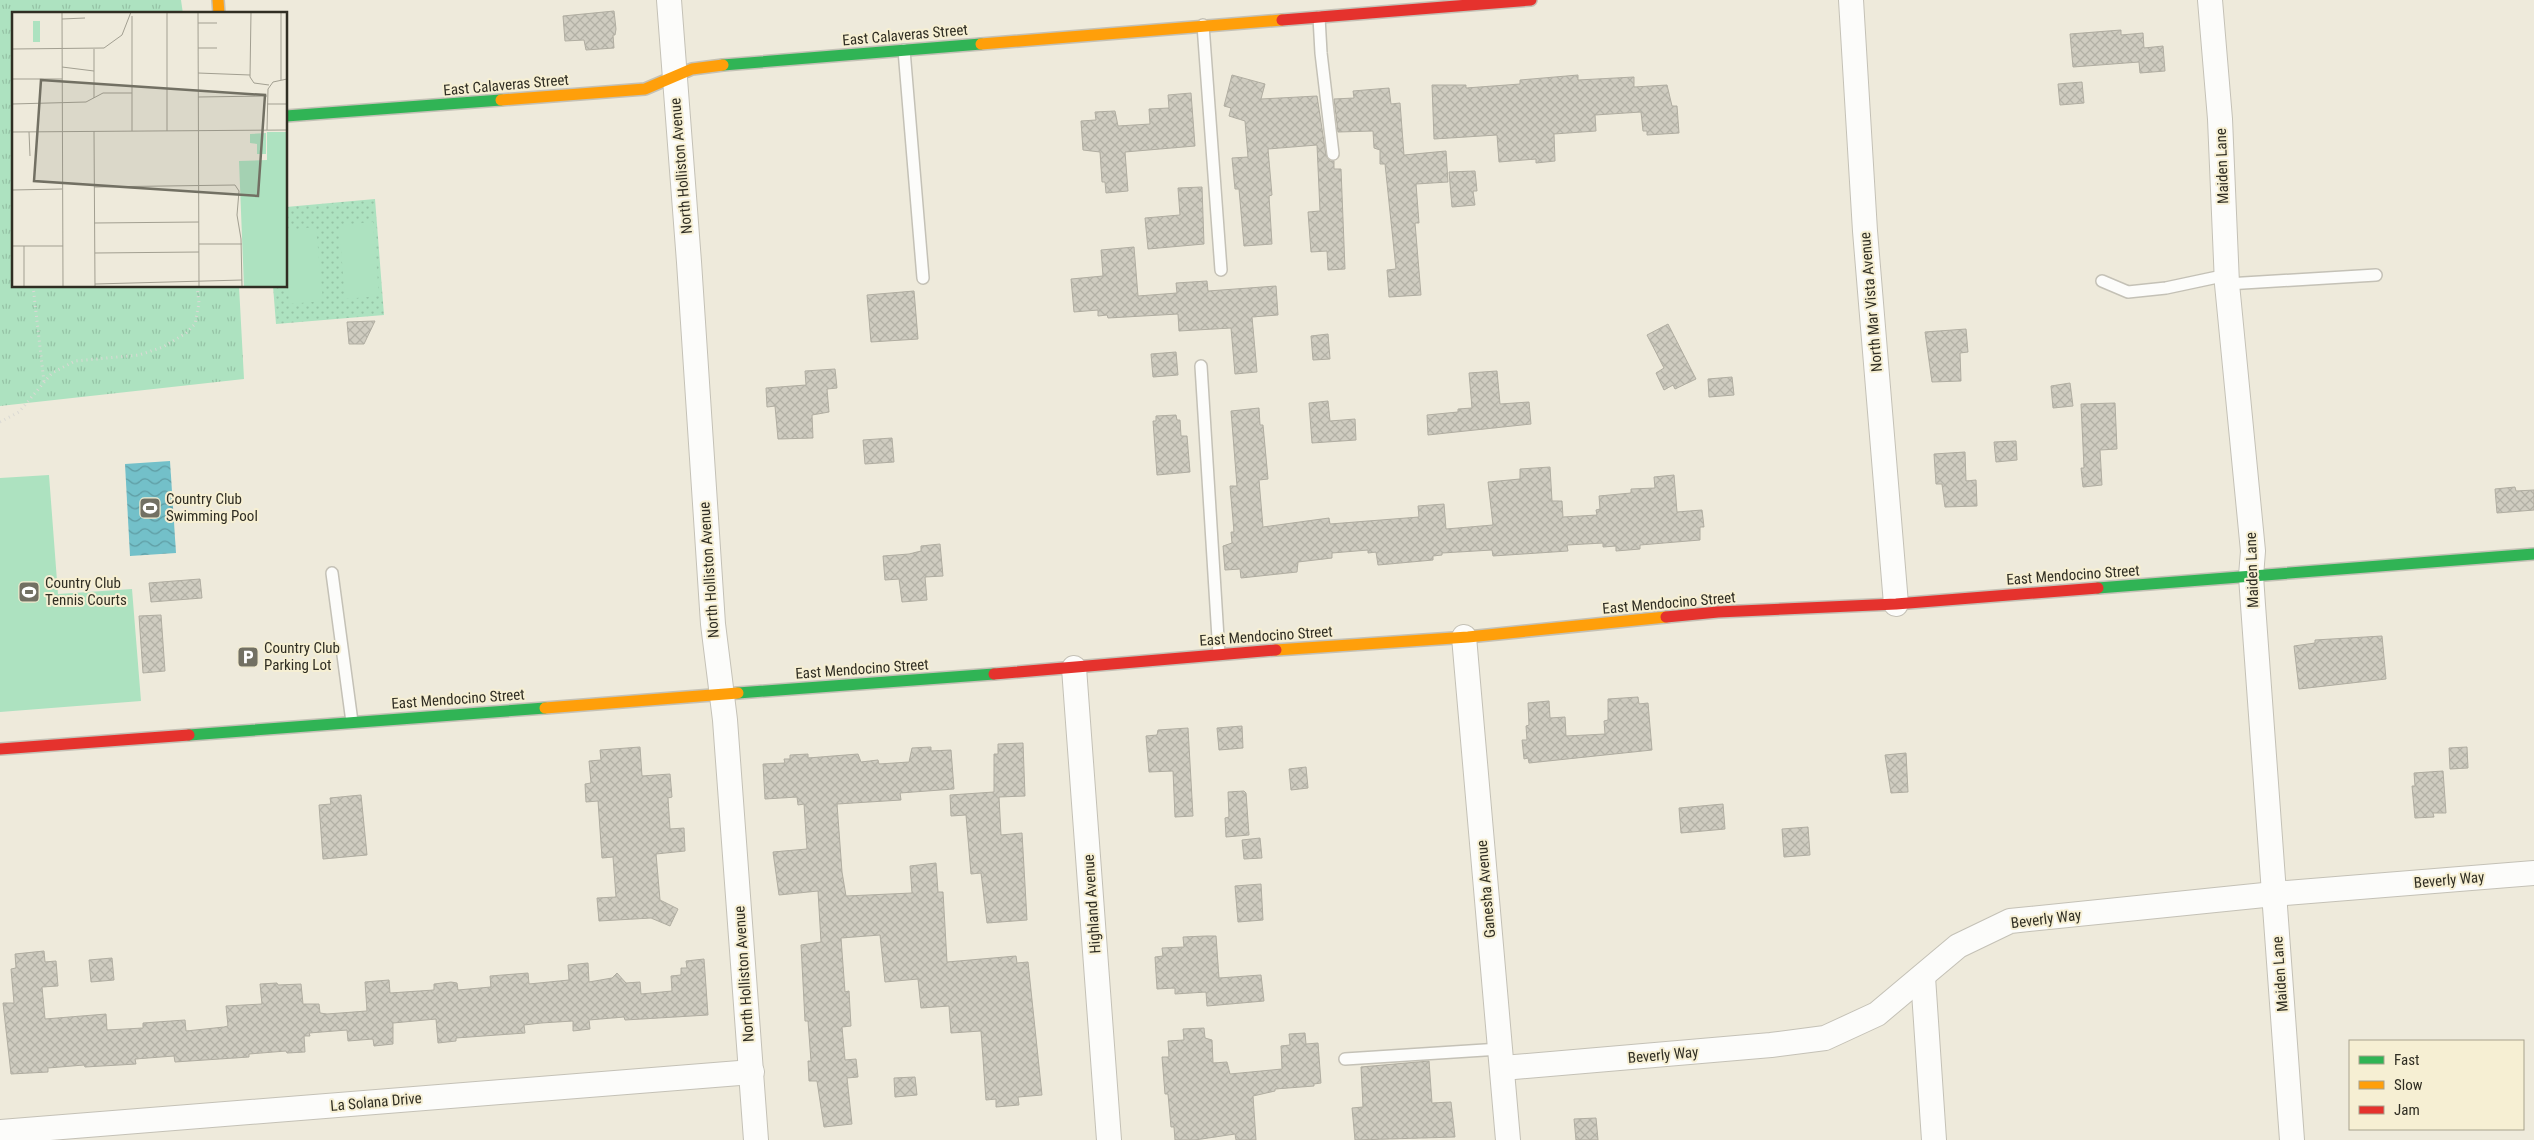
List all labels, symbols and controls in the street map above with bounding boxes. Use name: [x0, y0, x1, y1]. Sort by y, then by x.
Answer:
inset map: [12, 12, 288, 288]
street label: East Calaveras Street: [842, 21, 968, 49]
street label: East Calaveras Street: [443, 71, 569, 99]
street label: North Holliston Avenue: [666, 97, 696, 235]
street label: Maiden Lane: [2212, 128, 2232, 204]
street label: North Mar Vista Avenue: [1856, 231, 1886, 373]
place label: Country Club Swimming Pool: [166, 490, 258, 525]
sports icon: Country Club Swimming Pool: [138, 496, 162, 520]
street label: North Holliston Avenue: [695, 501, 723, 639]
street label: Maiden Lane: [2242, 532, 2262, 608]
street label: East Mendocino Street: [2006, 561, 2140, 589]
place label: Country Club Tennis Courts: [45, 574, 127, 609]
sports icon: Country Club Tennis Courts: [17, 580, 41, 604]
street label: East Mendocino Street: [1602, 588, 1736, 618]
street label: East Mendocino Street: [1199, 622, 1333, 650]
place label: Country Club Parking Lot: [264, 639, 340, 674]
parking icon: Country Club Parking Lot: [236, 645, 260, 669]
street label: East Mendocino Street: [795, 655, 929, 683]
street label: East Mendocino Street: [391, 685, 525, 713]
street label: Ganesha Avenue: [1473, 839, 1499, 939]
street label: Highland Avenue: [1080, 854, 1104, 954]
street label: Beverly Way: [2413, 868, 2485, 892]
street label: North Holliston Avenue: [730, 905, 758, 1043]
street label: Beverly Way: [2010, 906, 2082, 932]
street label: Maiden Lane: [2268, 936, 2292, 1012]
legend: [2349, 1040, 2524, 1130]
street label: Beverly Way: [1627, 1043, 1699, 1067]
text: Fast: [2394, 1051, 2419, 1069]
text: Slow: [2394, 1076, 2423, 1094]
street label: La Solana Drive: [330, 1089, 422, 1115]
text: Jam: [2394, 1101, 2420, 1119]

